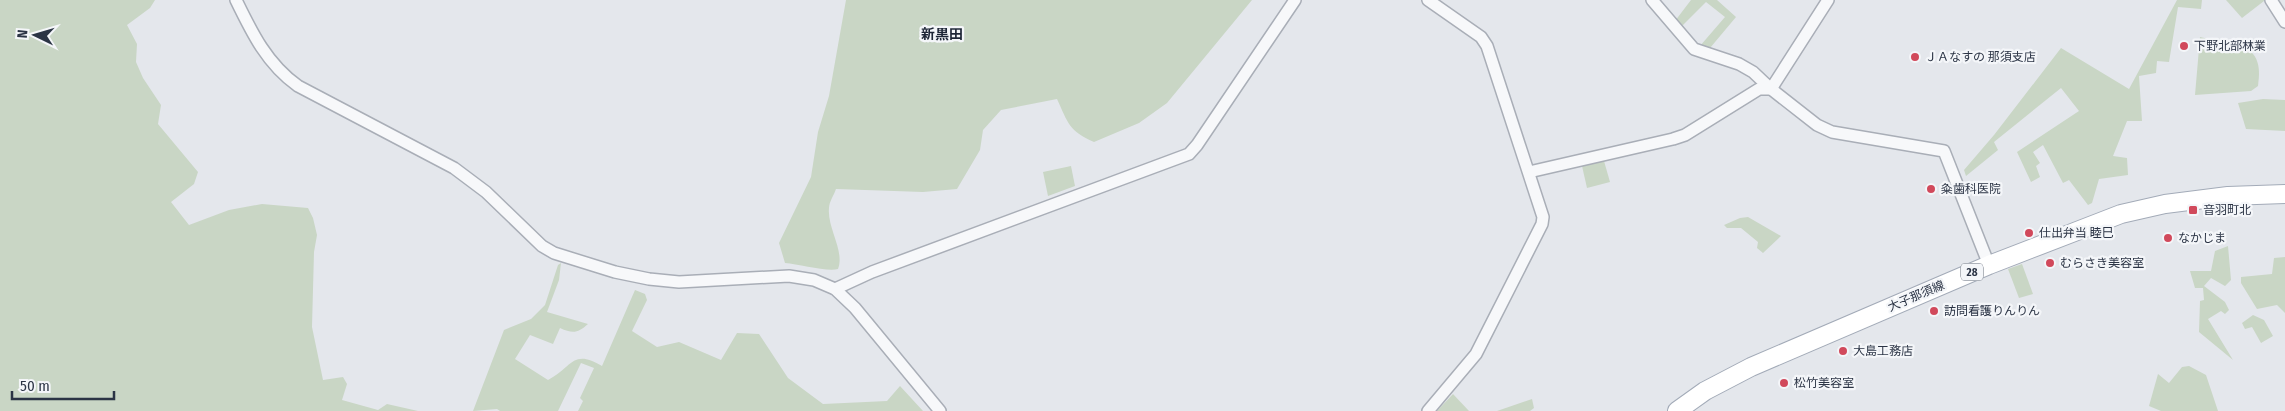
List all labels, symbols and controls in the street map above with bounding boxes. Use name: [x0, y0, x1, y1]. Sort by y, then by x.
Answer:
north arrow: [10, 10, 60, 60]
district label: 新黒田: [921, 26, 963, 43]
text: N: [14, 29, 31, 39]
place label: 下野北部林業: [2194, 39, 2266, 53]
marker: 下野北部林業: [2178, 40, 2190, 52]
place label: ＪＡなすの 那須支店: [1925, 50, 2036, 64]
marker: ＪＡなすの 那須支店: [1909, 51, 1921, 63]
place label: 粂歯科医院: [1941, 182, 2001, 196]
marker: 粂歯科医院: [1925, 183, 1937, 195]
place label: 音羽町北: [2203, 203, 2251, 217]
marker: 音羽町北: [2187, 204, 2199, 216]
place label: 仕出弁当 睦巳: [2039, 226, 2114, 240]
marker: 仕出弁当 睦巳: [2023, 227, 2035, 239]
place label: なかじま: [2178, 231, 2226, 245]
marker: なかじま: [2162, 232, 2174, 244]
place label: むらさき美容室: [2060, 256, 2144, 270]
marker: むらさき美容室: [2044, 257, 2056, 269]
road number: 28: [1961, 264, 1983, 280]
street label: 大子那須線: [1886, 278, 1946, 314]
place label: 訪問看護りんりん: [1944, 304, 2040, 318]
marker: 訪問看護りんりん: [1928, 305, 1940, 317]
place label: 大島工務店: [1853, 344, 1913, 358]
marker: 大島工務店: [1837, 345, 1849, 357]
scale bar: [12, 368, 115, 400]
place label: 松竹美容室: [1794, 376, 1854, 390]
text: 50 m: [20, 377, 50, 395]
marker: 松竹美容室: [1778, 377, 1790, 389]

